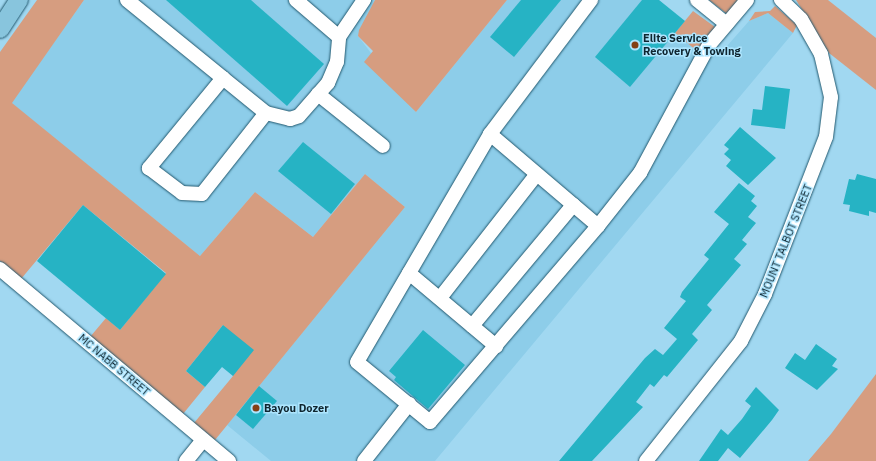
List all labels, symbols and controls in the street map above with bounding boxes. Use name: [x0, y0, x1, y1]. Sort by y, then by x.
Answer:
place label: Elite Service Recovery & Towing: [643, 32, 741, 58]
marker: Elite Service Recovery & Towing: [630, 40, 640, 50]
street label: MOUNT TALBOT STREET: [757, 182, 815, 300]
street label: MC NABB STREET: [76, 331, 152, 399]
place label: Bayou Dozer: [264, 401, 329, 415]
marker: Bayou Dozer: [251, 403, 261, 413]

